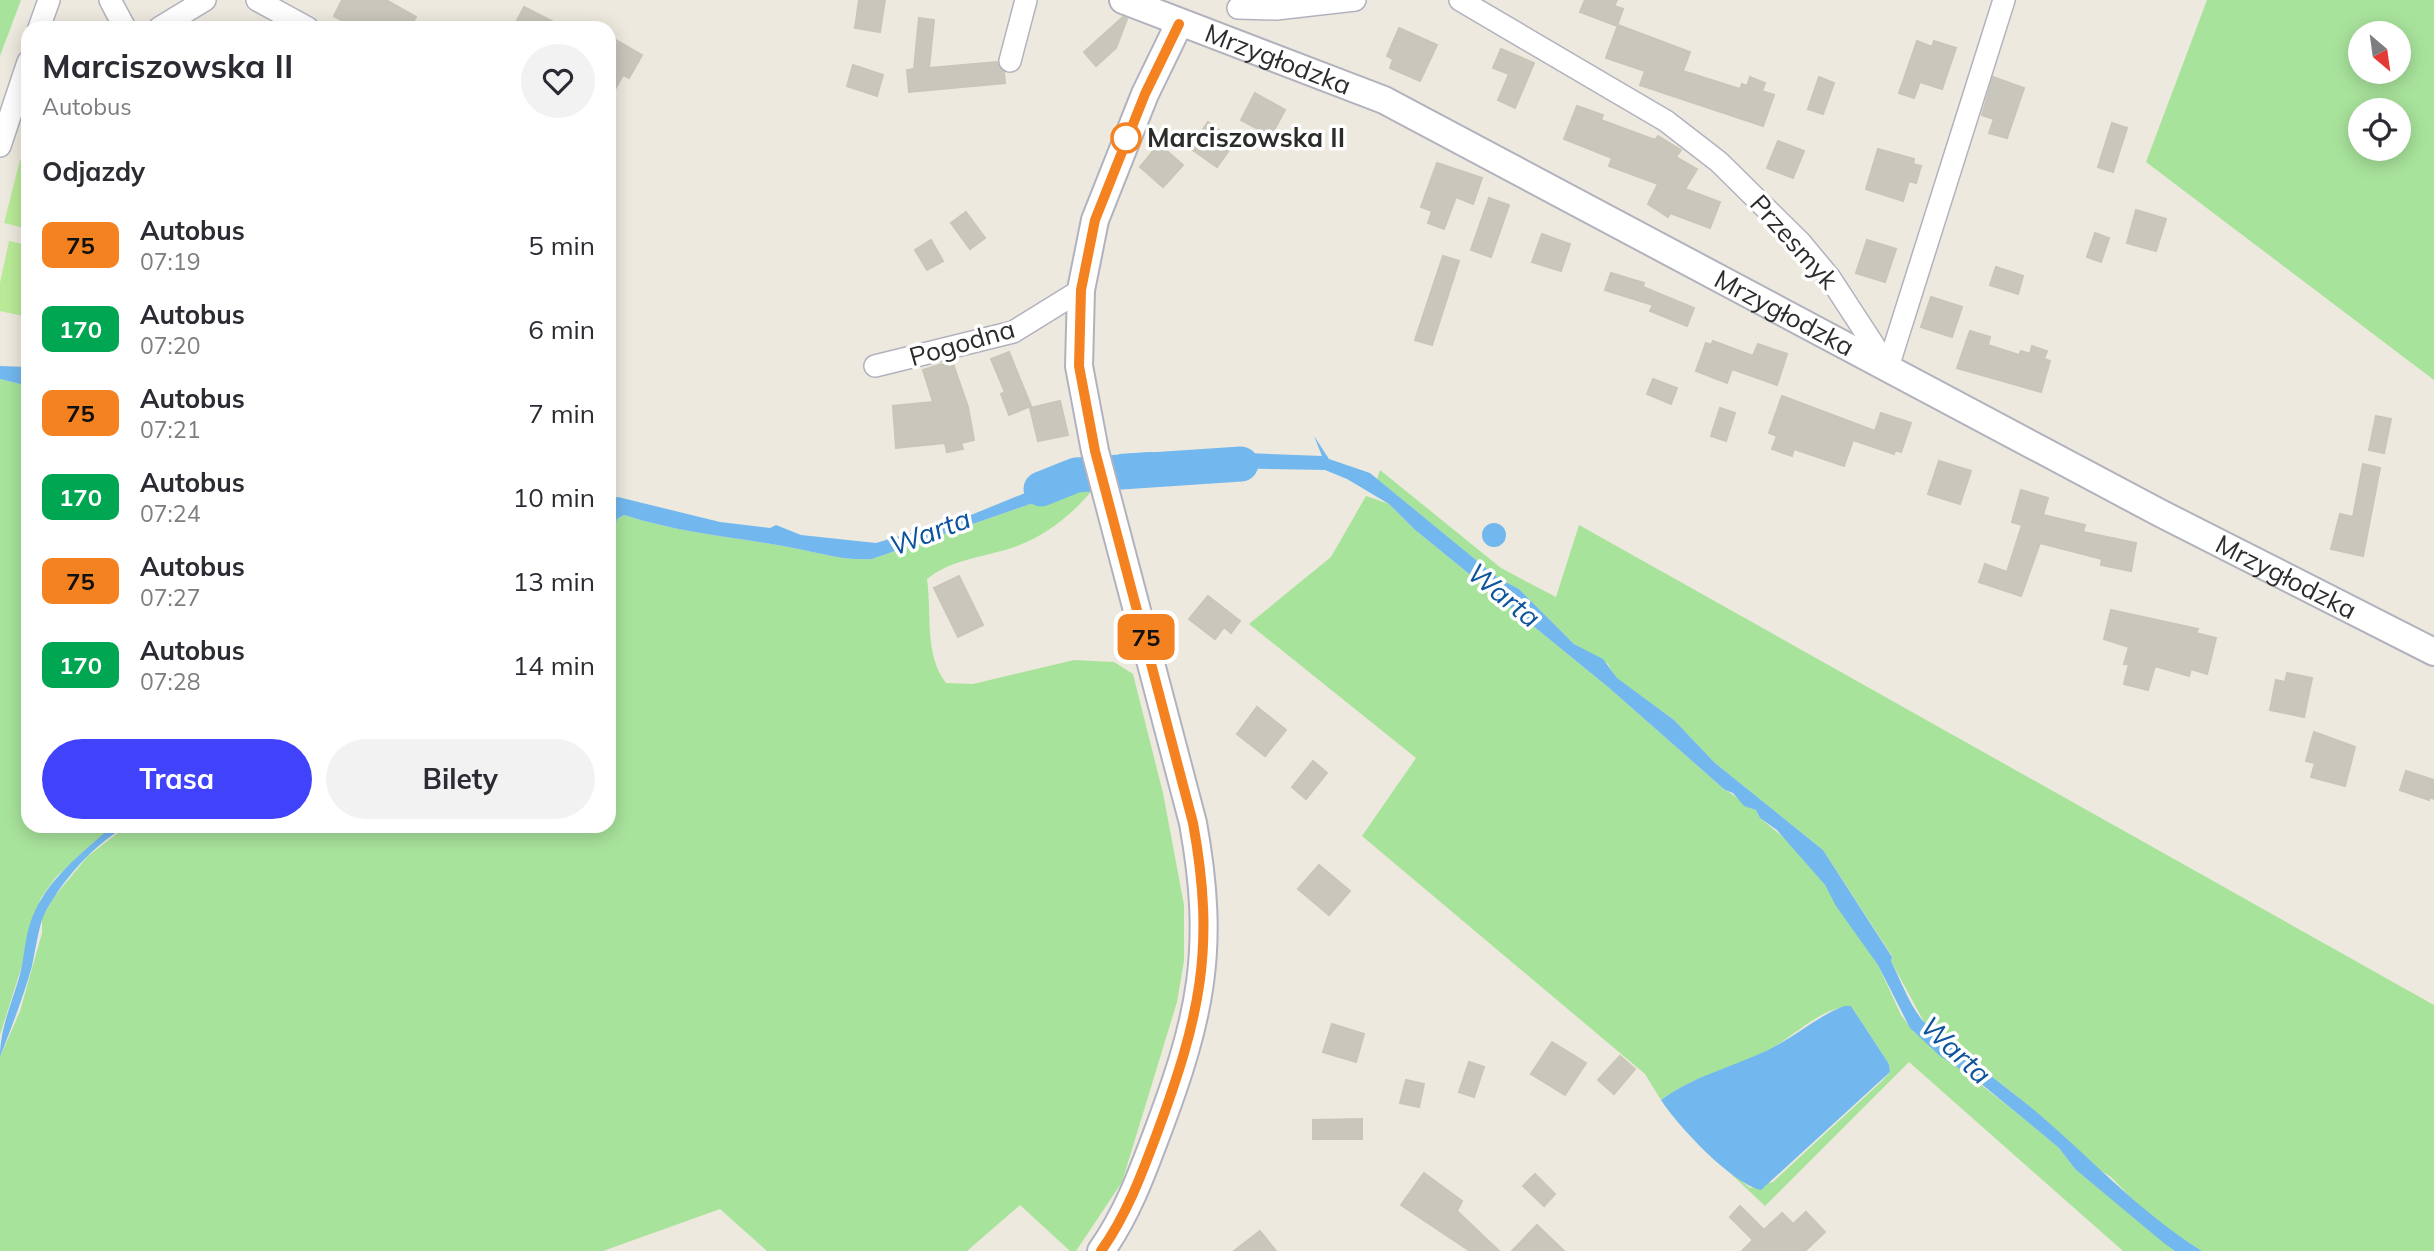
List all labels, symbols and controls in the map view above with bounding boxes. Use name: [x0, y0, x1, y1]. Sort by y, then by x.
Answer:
street label: Mrzygłodzka: [1201, 16, 1356, 102]
north arrow: [2348, 21, 2412, 84]
map controls: [2348, 21, 2411, 161]
button: heart: [521, 44, 595, 118]
text: Marciszowska II: [42, 45, 293, 86]
text: Autobus: [42, 92, 132, 121]
button: locate: [2348, 98, 2411, 161]
place label: Marciszowska II: [1147, 121, 1345, 154]
marker: Marciszowska II: [1111, 123, 1141, 153]
text: Odjazdy: [42, 155, 145, 188]
street label: Przesmyk: [1743, 187, 1846, 296]
text: Autobus: [140, 214, 245, 247]
text: 5 min: [528, 229, 595, 262]
text: 75: [66, 230, 95, 260]
text: 07:19: [140, 247, 200, 276]
street label: Mrzygłodzka: [1709, 262, 1860, 363]
text: Autobus: [140, 298, 245, 331]
street label: Pogodna: [905, 312, 1018, 373]
text: 6 min: [528, 313, 595, 346]
text: 170: [59, 314, 102, 344]
text: 07:20: [140, 331, 200, 360]
text: Autobus: [140, 382, 245, 415]
text: 7 min: [528, 397, 595, 430]
text: 75: [66, 398, 95, 428]
text: 07:21: [140, 415, 200, 444]
text: Autobus: [140, 466, 245, 499]
text: 10 min: [513, 481, 595, 514]
text: 170: [59, 482, 102, 512]
text: 07:24: [140, 499, 200, 528]
water label: Warta: [884, 500, 975, 563]
street label: Mrzygłodzka: [2210, 527, 2362, 626]
text: Autobus: [140, 550, 245, 583]
water label: Warta: [1461, 555, 1548, 635]
text: 13 min: [513, 565, 595, 598]
text: 75: [66, 566, 95, 596]
text: 07:27: [140, 583, 200, 612]
line badge: 75: [1114, 614, 1178, 660]
text: 75: [1132, 622, 1160, 652]
text: Autobus: [140, 634, 245, 667]
text: 14 min: [513, 649, 595, 682]
text: 170: [59, 650, 102, 680]
text: 07:28: [140, 667, 200, 696]
button: Trasa: [42, 739, 312, 819]
button: Bilety: [326, 739, 595, 819]
water label: Warta: [1914, 1008, 1999, 1091]

